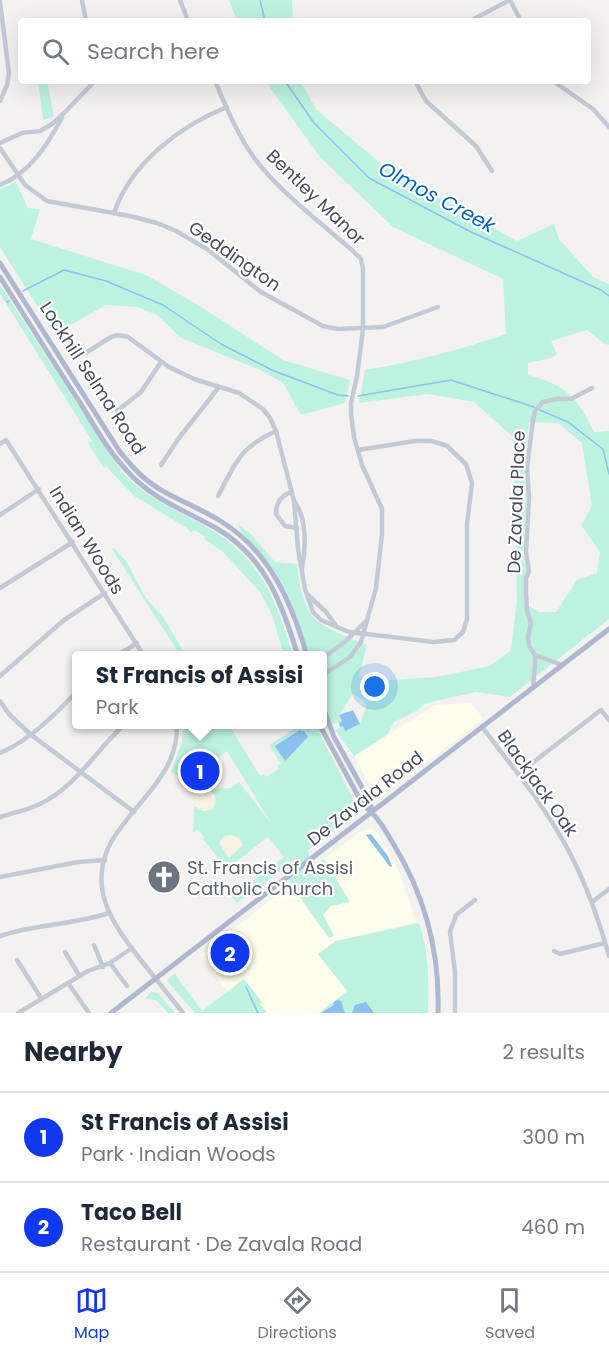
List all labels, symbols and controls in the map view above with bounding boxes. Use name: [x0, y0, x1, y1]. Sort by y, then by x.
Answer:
search box: [18, 18, 591, 84]
icon: search: [39, 35, 72, 68]
text: Search here: [87, 36, 220, 67]
street label: Bentley Manor: [261, 143, 371, 251]
water label: Olmos Creek: [374, 154, 502, 240]
street label: Geddington: [184, 215, 286, 297]
street label: Lockhill Selma Road: [34, 297, 152, 459]
street label: De Zavala Place: [501, 430, 531, 574]
street label: Indian Woods: [44, 481, 130, 599]
popup: [72, 651, 327, 729]
text: St Francis of Assisi: [96, 660, 303, 691]
your location: [360, 672, 389, 701]
text: Park: [96, 693, 139, 721]
street label: Blackjack Oak: [492, 725, 585, 842]
street label: De Zavala Road: [302, 745, 428, 851]
pin: 1: [180, 748, 220, 794]
place label: St. Francis of Assisi Catholic Church: [187, 855, 353, 901]
church icon: St. Francis of Assisi Catholic Church: [146, 859, 182, 895]
pin: 2: [210, 930, 250, 976]
text: Nearby: [24, 1034, 122, 1070]
text: 2 results: [502, 1038, 585, 1066]
text: St Francis of Assisi: [81, 1107, 289, 1138]
text: 1: [40, 1123, 47, 1151]
text: 300 m: [522, 1123, 585, 1151]
text: Park · Indian Woods: [81, 1140, 276, 1168]
text: Taco Bell: [81, 1197, 182, 1228]
text: 2: [38, 1213, 49, 1241]
text: 460 m: [521, 1213, 585, 1241]
text: Restaurant · De Zavala Road: [81, 1230, 362, 1258]
tab: Map: [74, 1284, 109, 1345]
tab: Directions: [258, 1284, 337, 1345]
tab: Saved: [485, 1284, 535, 1345]

